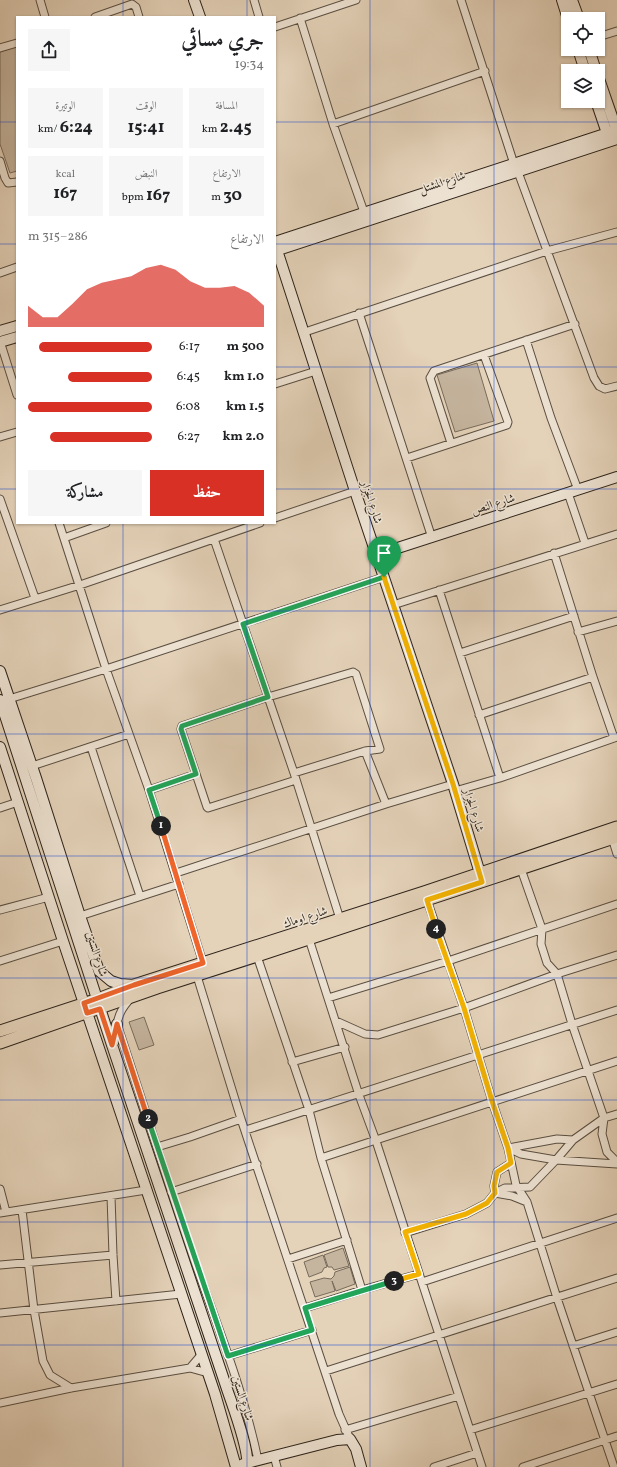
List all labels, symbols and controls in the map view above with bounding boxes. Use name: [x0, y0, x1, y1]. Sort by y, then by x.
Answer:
map controls: [561, 12, 605, 108]
button: locate: [561, 12, 605, 56]
text: جري مسائي: [181, 25, 264, 56]
button: share: [28, 29, 70, 71]
text: 19:34: [235, 56, 264, 74]
button: layers: [561, 64, 605, 108]
text: الوتيرة: [55, 99, 75, 114]
text: الوقت: [135, 99, 157, 114]
text: المسافة: [215, 99, 238, 114]
text: 6:24: [60, 116, 93, 139]
text: 15:41: [128, 116, 165, 139]
text: 2.45: [220, 116, 252, 139]
text: /km: [38, 122, 60, 137]
text: km: [202, 122, 220, 137]
text: kcal: [56, 167, 75, 182]
text: النبض: [135, 167, 157, 182]
text: الارتفاع: [212, 167, 241, 182]
street label: شارع المشتل: [417, 168, 468, 200]
text: 167: [53, 182, 77, 205]
text: 167: [146, 184, 170, 207]
text: 30: [223, 184, 242, 207]
text: bpm: [122, 190, 146, 205]
text: m: [211, 190, 223, 205]
text: 286–315 m: [28, 228, 88, 246]
text: الارتفاع: [230, 231, 264, 249]
text: 6:17: [179, 338, 200, 356]
text: 500 m: [227, 338, 264, 356]
text: 6:45: [177, 368, 200, 386]
text: 1.0 km: [224, 368, 264, 386]
text: 6:08: [176, 398, 200, 416]
text: 1.5 km: [226, 398, 264, 416]
text: 6:27: [177, 428, 200, 446]
text: 2.0 km: [222, 428, 264, 446]
button: مشاركة: [28, 470, 142, 516]
button: حفظ: [150, 470, 264, 516]
street label: شارع الجزار: [354, 478, 386, 527]
street label: شارع النص: [469, 490, 518, 521]
pin: [367, 536, 401, 577]
icon: arrive: [373, 542, 395, 564]
street label: شارع الجزار: [457, 786, 487, 835]
pin: 1: [151, 816, 171, 836]
text: 1: [159, 818, 163, 833]
street label: شارع اوماك: [281, 903, 330, 935]
pin: 4: [426, 919, 446, 939]
text: 4: [433, 921, 439, 936]
street label: شارع الستين: [79, 930, 111, 980]
pin: 2: [138, 1109, 158, 1129]
text: 2: [145, 1111, 151, 1126]
pin: 3: [384, 1271, 404, 1291]
text: 3: [391, 1273, 397, 1288]
street label: شارع الستين: [225, 1374, 257, 1424]

